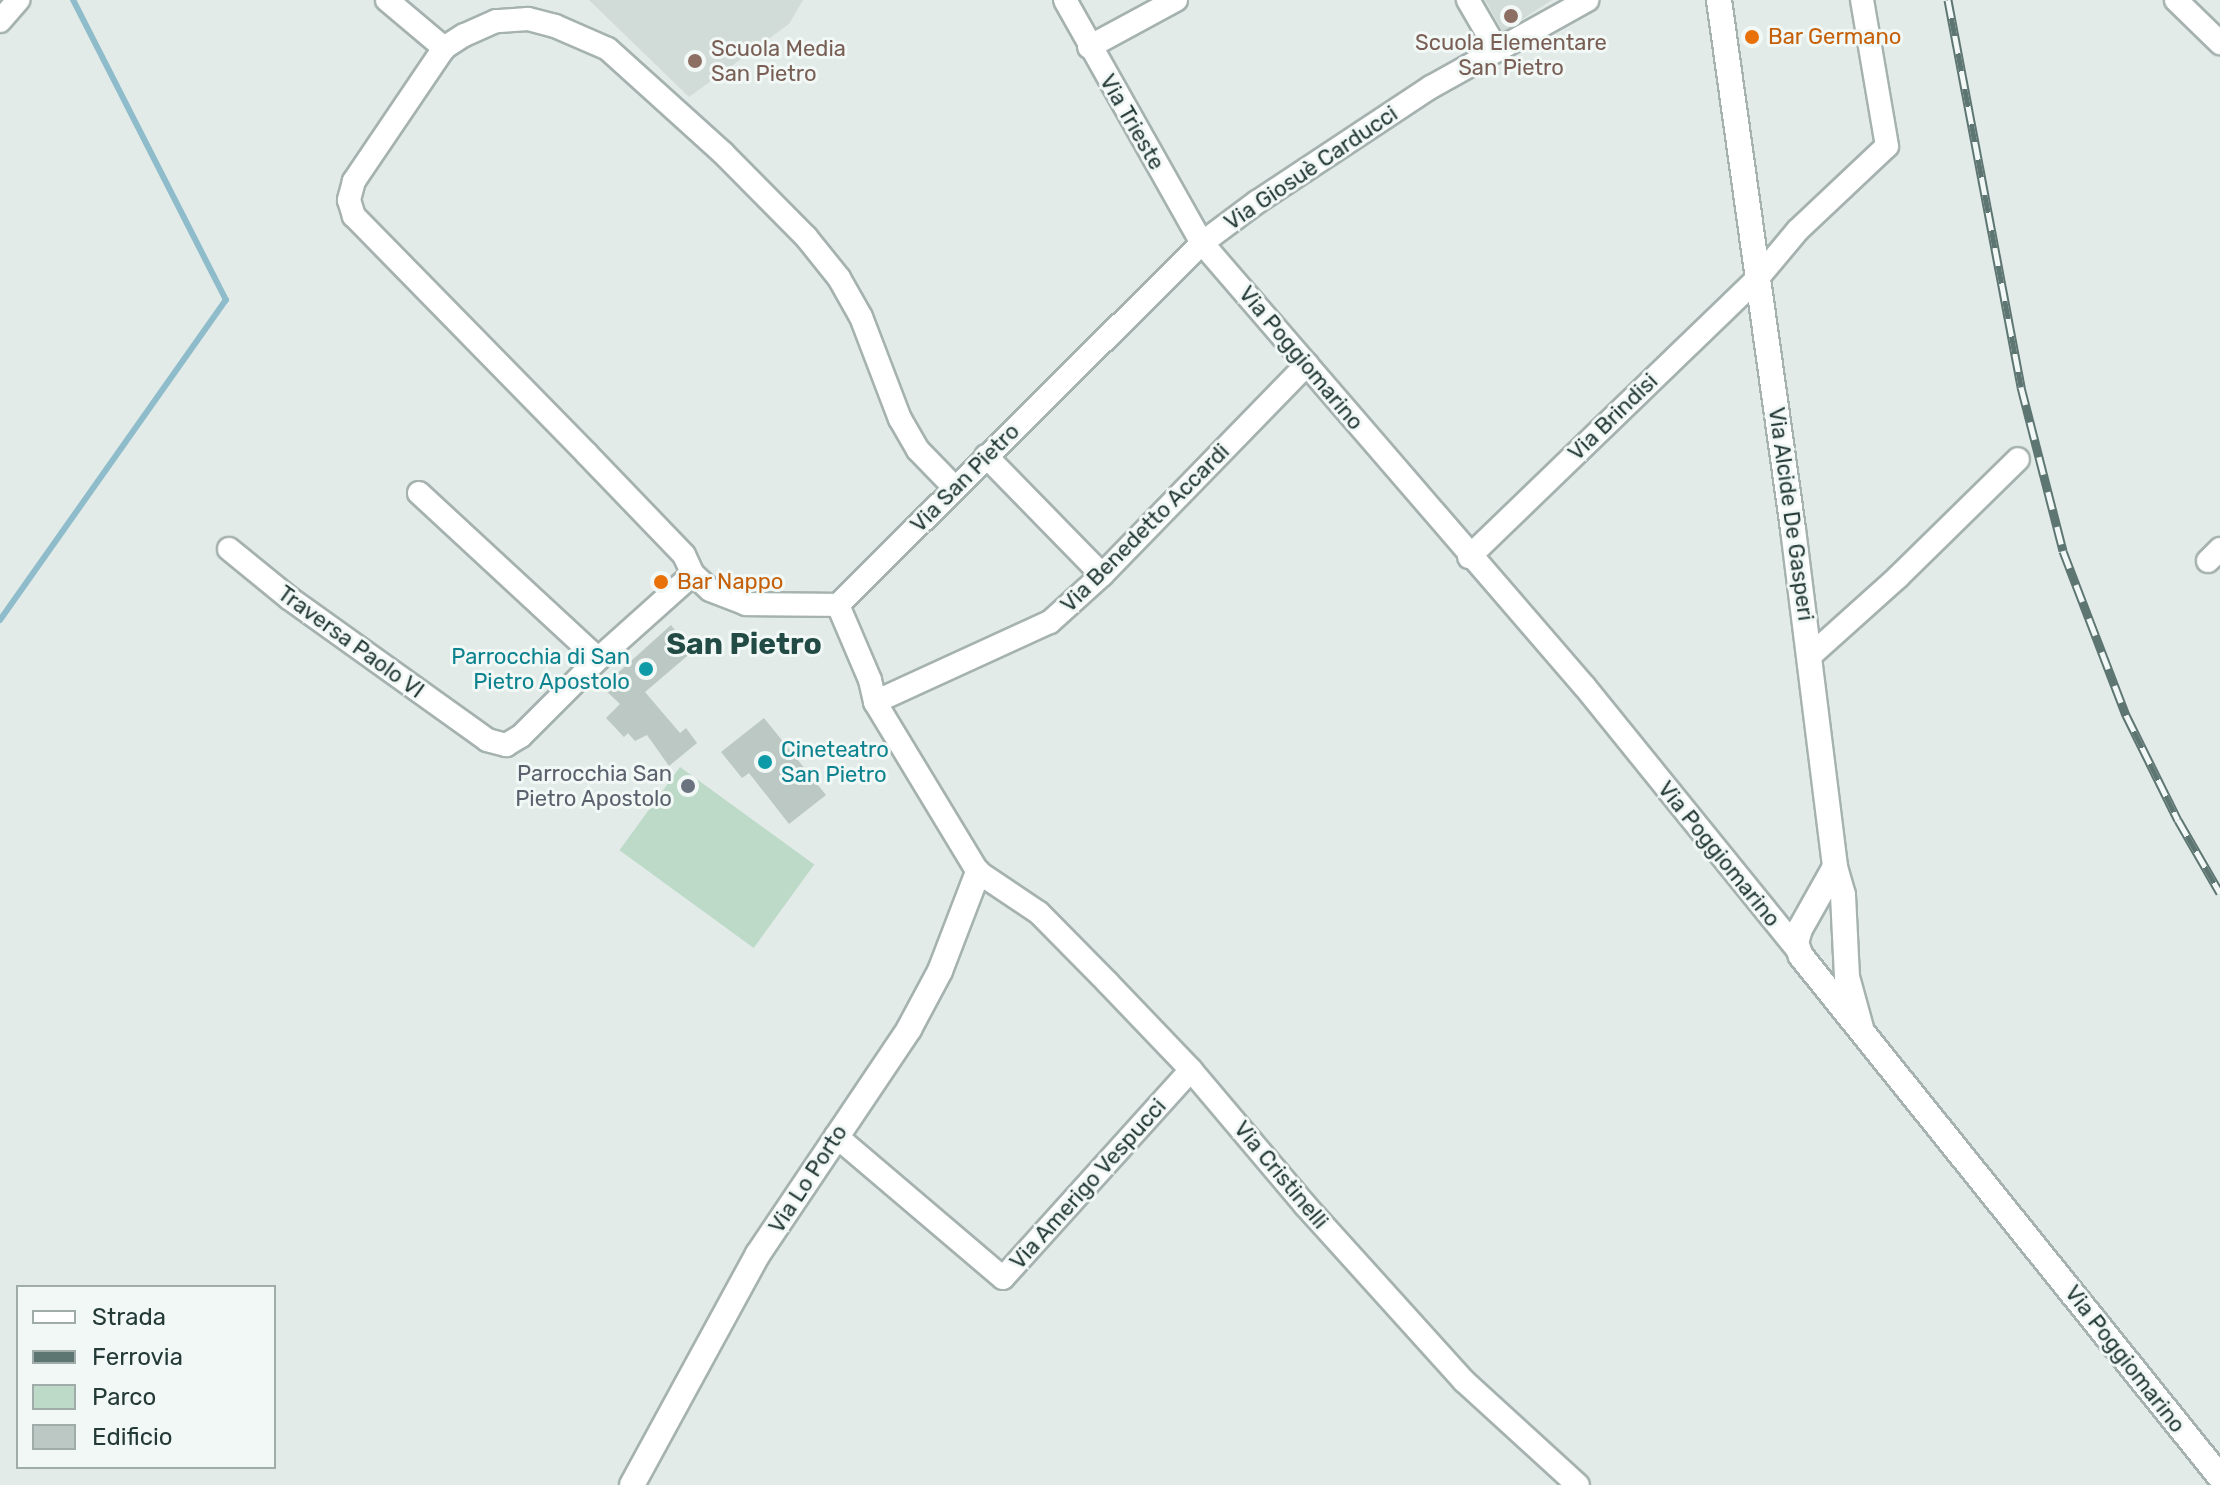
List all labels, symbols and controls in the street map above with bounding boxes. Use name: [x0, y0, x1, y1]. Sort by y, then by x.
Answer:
marker: Scuola Elementare San Pietro: [1502, 7, 1520, 25]
place label: Bar Germano: [1768, 24, 1902, 50]
marker: Bar Germano: [1743, 28, 1761, 46]
place label: Scuola Elementare San Pietro: [1415, 29, 1607, 80]
place label: Scuola Media San Pietro: [711, 35, 846, 86]
marker: Scuola Media San Pietro: [686, 52, 704, 70]
street label: Via Trieste: [1094, 69, 1170, 175]
street label: Via Giosuè Carducci: [1219, 100, 1403, 236]
street label: Via Poggiomarino: [1233, 281, 1369, 435]
street label: Via Brindisi: [1563, 368, 1663, 466]
street label: Via Alcide De Gasperi: [1763, 405, 1819, 623]
street label: Via San Pietro: [905, 418, 1025, 538]
street label: Via Benedetto Accardi: [1055, 438, 1235, 618]
place label: Bar Nappo: [677, 569, 784, 595]
marker: Bar Nappo: [652, 573, 670, 591]
street label: Traversa Paolo VI: [273, 580, 429, 704]
district label: San Pietro: [666, 626, 822, 662]
place label: Parrocchia di San Pietro Apostolo: [451, 643, 630, 694]
marker: Parrocchia di San Pietro Apostolo: [637, 660, 655, 678]
place label: Cineteatro San Pietro: [781, 736, 889, 788]
marker: Cineteatro San Pietro: [756, 753, 774, 771]
place label: Parrocchia San Pietro Apostolo: [515, 760, 672, 812]
street label: Via Poggiomarino: [1652, 776, 1786, 932]
marker: Parrocchia San Pietro Apostolo: [679, 777, 697, 795]
street label: Via Amerigo Vespucci: [1004, 1093, 1172, 1275]
street label: Via Cristinelli: [1228, 1116, 1334, 1234]
street label: Via Lo Porto: [763, 1120, 853, 1238]
street label: Via Poggiomarino: [2059, 1280, 2191, 1438]
legend: [16, 1285, 276, 1469]
text: Strada: [92, 1303, 166, 1331]
text: Ferrovia: [92, 1343, 183, 1371]
text: Parco: [92, 1383, 156, 1411]
text: Edificio: [92, 1423, 173, 1451]

